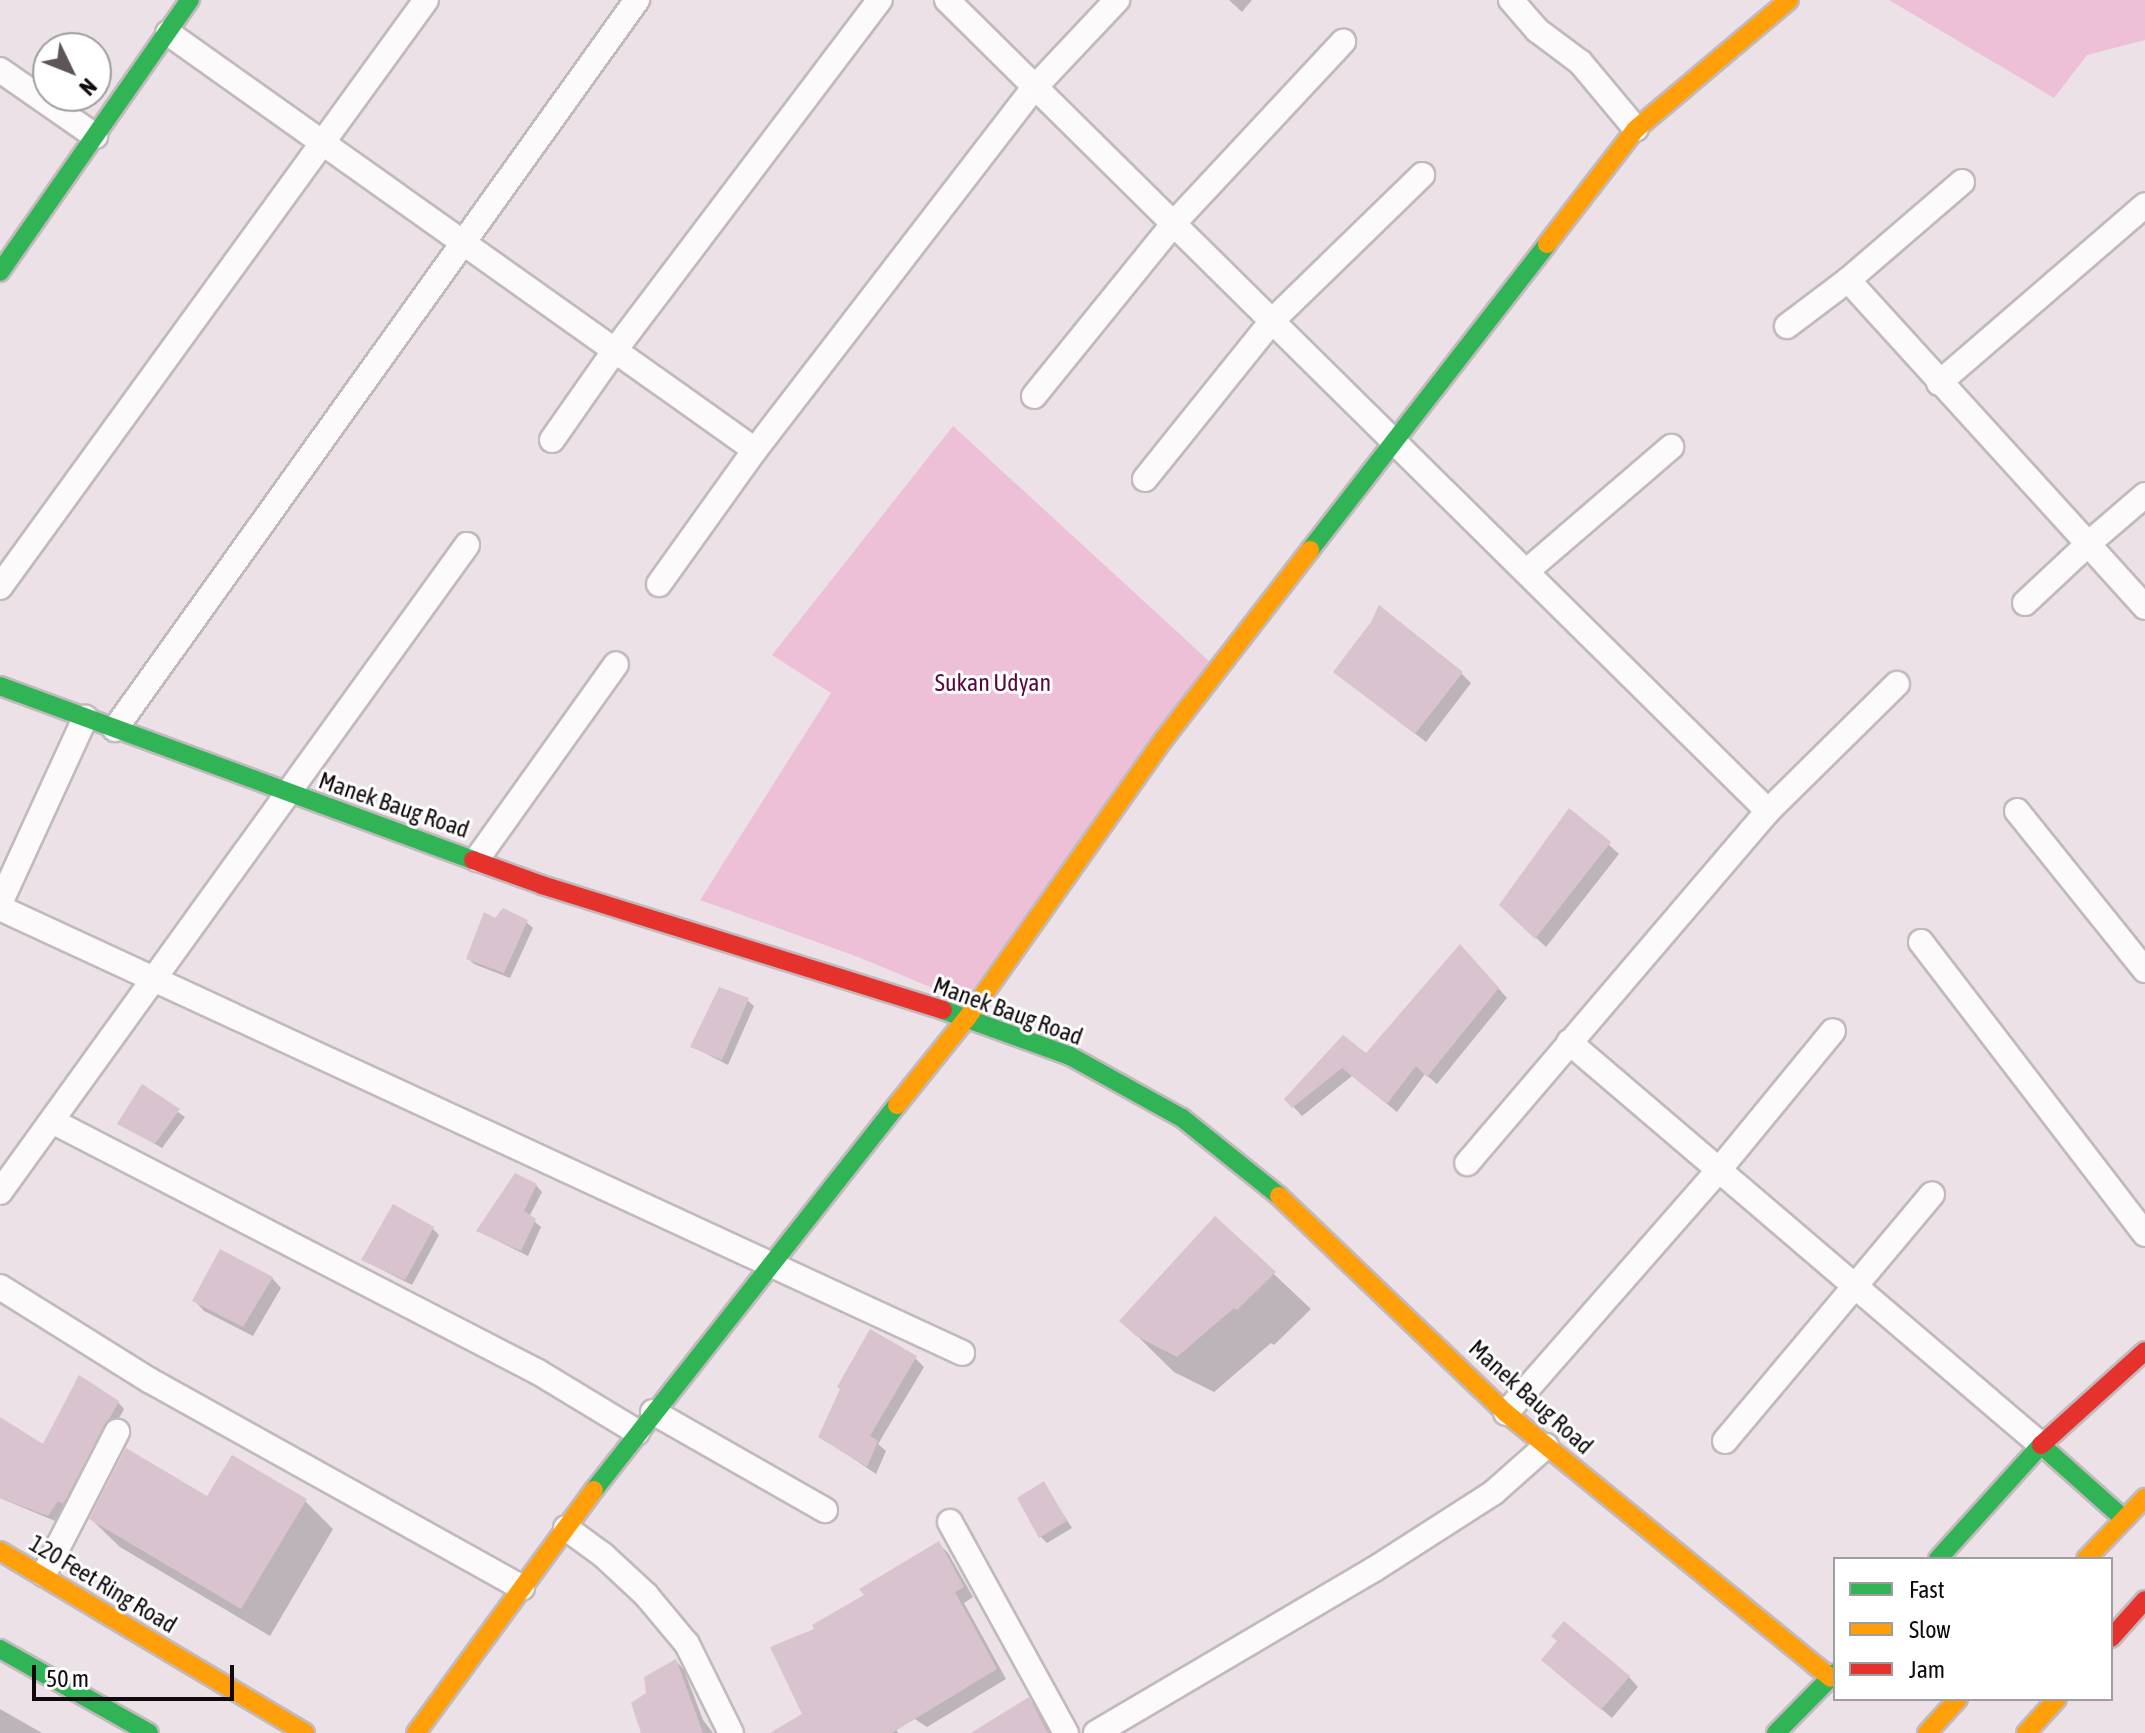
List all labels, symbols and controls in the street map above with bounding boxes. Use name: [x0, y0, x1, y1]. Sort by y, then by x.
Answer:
north arrow: [32, 32, 112, 112]
text: N: [74, 73, 102, 101]
park label: Sukan Udyan: [935, 669, 1051, 697]
street label: Manek Baug Road: [315, 766, 473, 844]
street label: Manek Baug Road: [929, 971, 1087, 1051]
street label: Manek Baug Road: [1463, 1334, 1599, 1460]
street label: 120 Feet Ring Road: [24, 1529, 182, 1639]
legend: [1833, 1557, 2113, 1701]
text: Fast: [1909, 1576, 1945, 1603]
text: Slow: [1909, 1616, 1951, 1643]
scale bar: [36, 1649, 238, 1699]
text: Jam: [1909, 1656, 1945, 1683]
text: 50 m: [46, 1665, 89, 1692]

